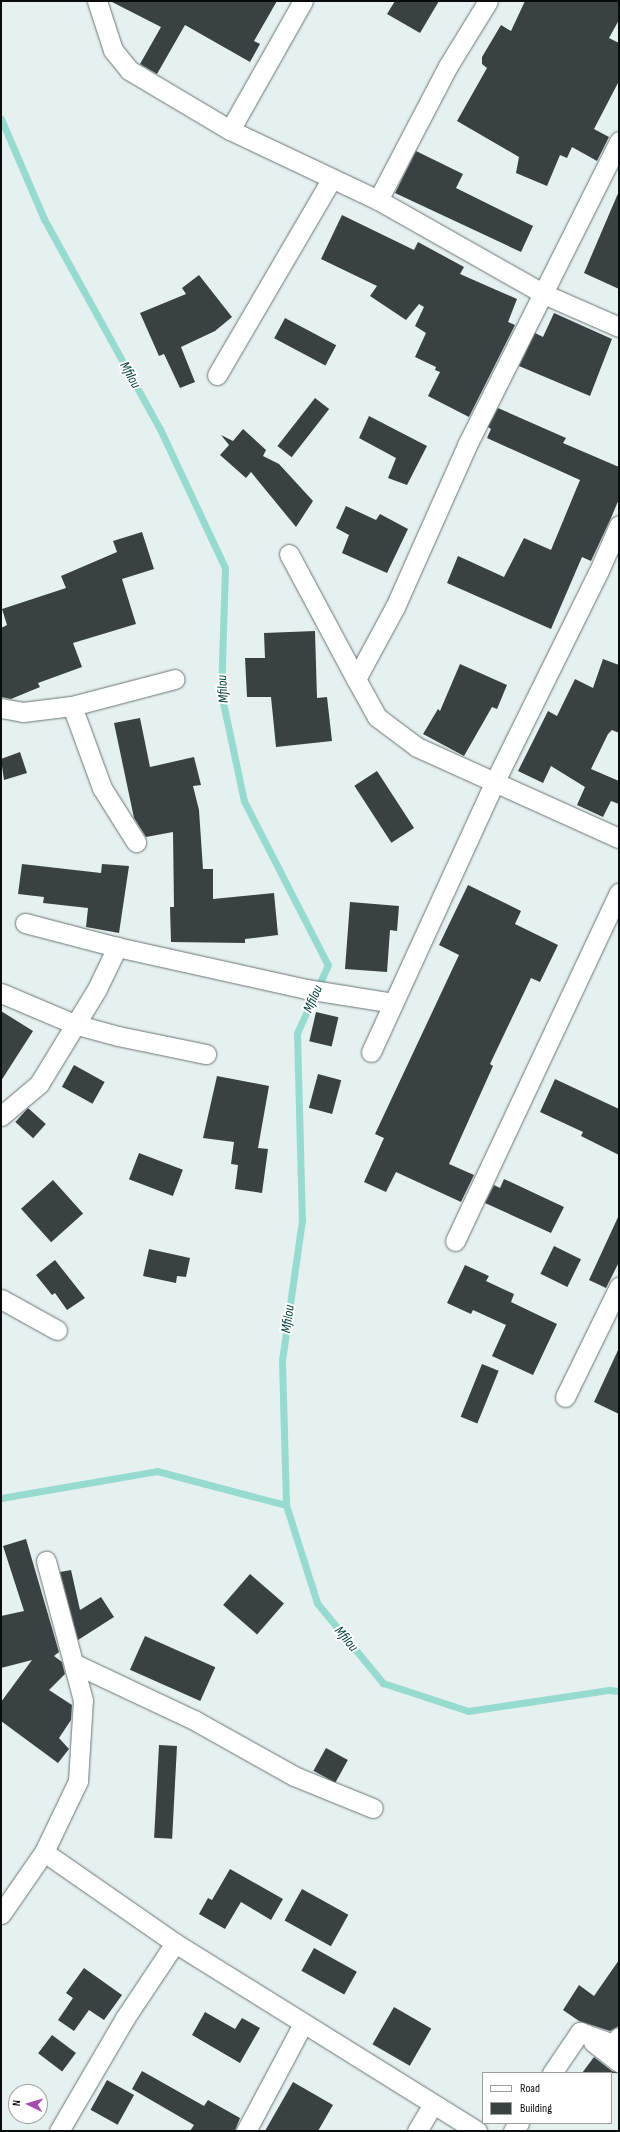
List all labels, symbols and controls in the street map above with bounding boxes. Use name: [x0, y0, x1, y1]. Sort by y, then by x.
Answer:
water label: Mfilou: [116, 359, 144, 391]
water label: Mfilou: [214, 674, 232, 704]
water label: Mfilou: [300, 983, 326, 1015]
water label: Mfilou: [278, 1304, 298, 1334]
water label: Mfilou: [331, 1623, 361, 1655]
legend: [482, 2072, 612, 2124]
text: Road: [520, 2081, 540, 2096]
north arrow: [8, 2084, 48, 2124]
text: N: [10, 2100, 23, 2106]
text: Building: [520, 2101, 552, 2116]

